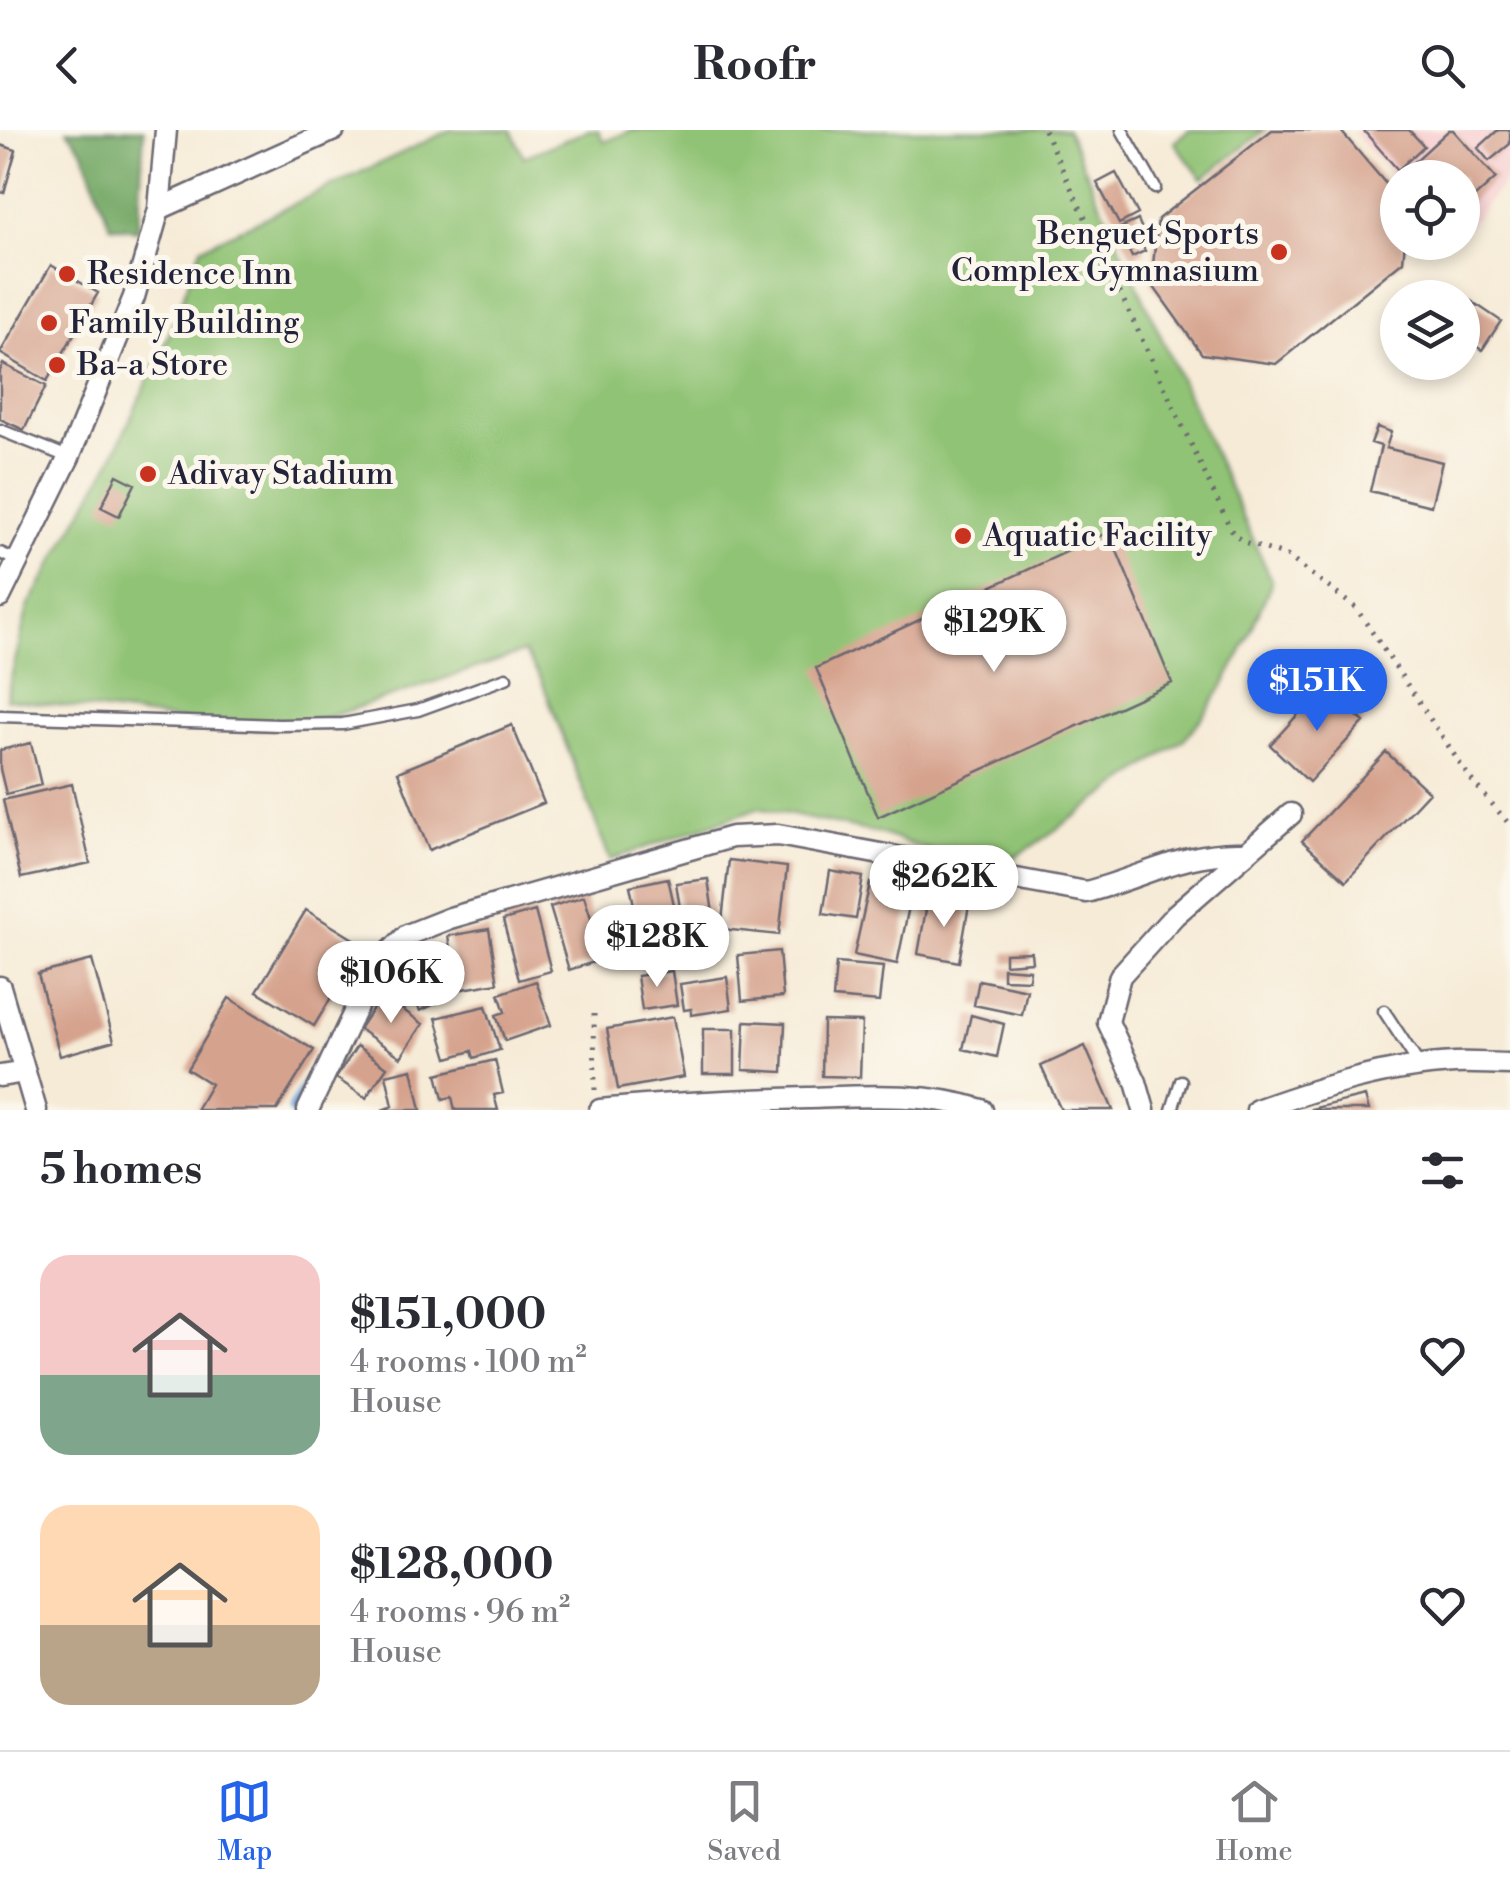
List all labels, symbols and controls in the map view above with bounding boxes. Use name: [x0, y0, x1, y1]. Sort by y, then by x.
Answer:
text: Roofr: [693, 37, 817, 94]
icon: back: [40, 38, 95, 93]
icon: search: [1415, 38, 1470, 93]
map controls: [1380, 160, 1480, 380]
button: locate: [1380, 160, 1480, 260]
place label: Benguet Sports Complex Gymnasium: [951, 214, 1259, 291]
marker: Benguet Sports Complex Gymnasium: [1268, 241, 1290, 263]
place label: Residence Inn: [87, 254, 292, 294]
marker: Residence Inn: [56, 263, 78, 285]
button: layers: [1380, 280, 1480, 380]
place label: Family Building: [69, 303, 300, 343]
marker: Family Building: [38, 312, 60, 334]
place label: Ba-a Store: [76, 345, 228, 385]
marker: Ba-a Store: [46, 354, 68, 376]
place label: Adivay Stadium: [167, 454, 393, 494]
marker: Adivay Stadium: [137, 463, 159, 485]
place label: Aquatic Facility: [982, 516, 1212, 556]
marker: Aquatic Facility: [952, 525, 974, 547]
pin: $129K: [924, 590, 1064, 675]
text: $129K: [943, 602, 1045, 642]
pin: $151K: [1247, 649, 1387, 734]
text: $151K: [1269, 661, 1365, 701]
pin: $262K: [874, 845, 1014, 930]
text: $262K: [891, 857, 997, 897]
pin: $128K: [587, 905, 727, 990]
text: $128K: [606, 917, 708, 957]
pin: $106K: [321, 941, 461, 1026]
text: $106K: [340, 953, 442, 993]
icon: filters: [1415, 1143, 1470, 1198]
text: 5 homes: [40, 1144, 202, 1197]
text: $151,000: [350, 1289, 546, 1342]
icon: home: [120, 1295, 240, 1415]
icon: heart: [1415, 1328, 1470, 1383]
text: 4 rooms · 100 m²: [350, 1342, 587, 1382]
text: House: [350, 1382, 442, 1422]
text: $128,000: [350, 1539, 554, 1592]
icon: home: [120, 1545, 240, 1665]
icon: heart: [1415, 1578, 1470, 1633]
text: 4 rooms · 96 m²: [350, 1592, 570, 1632]
text: House: [350, 1632, 442, 1672]
tab: Map: [217, 1774, 273, 1869]
tab: Saved: [707, 1774, 781, 1869]
tab: Home: [1216, 1774, 1293, 1869]

